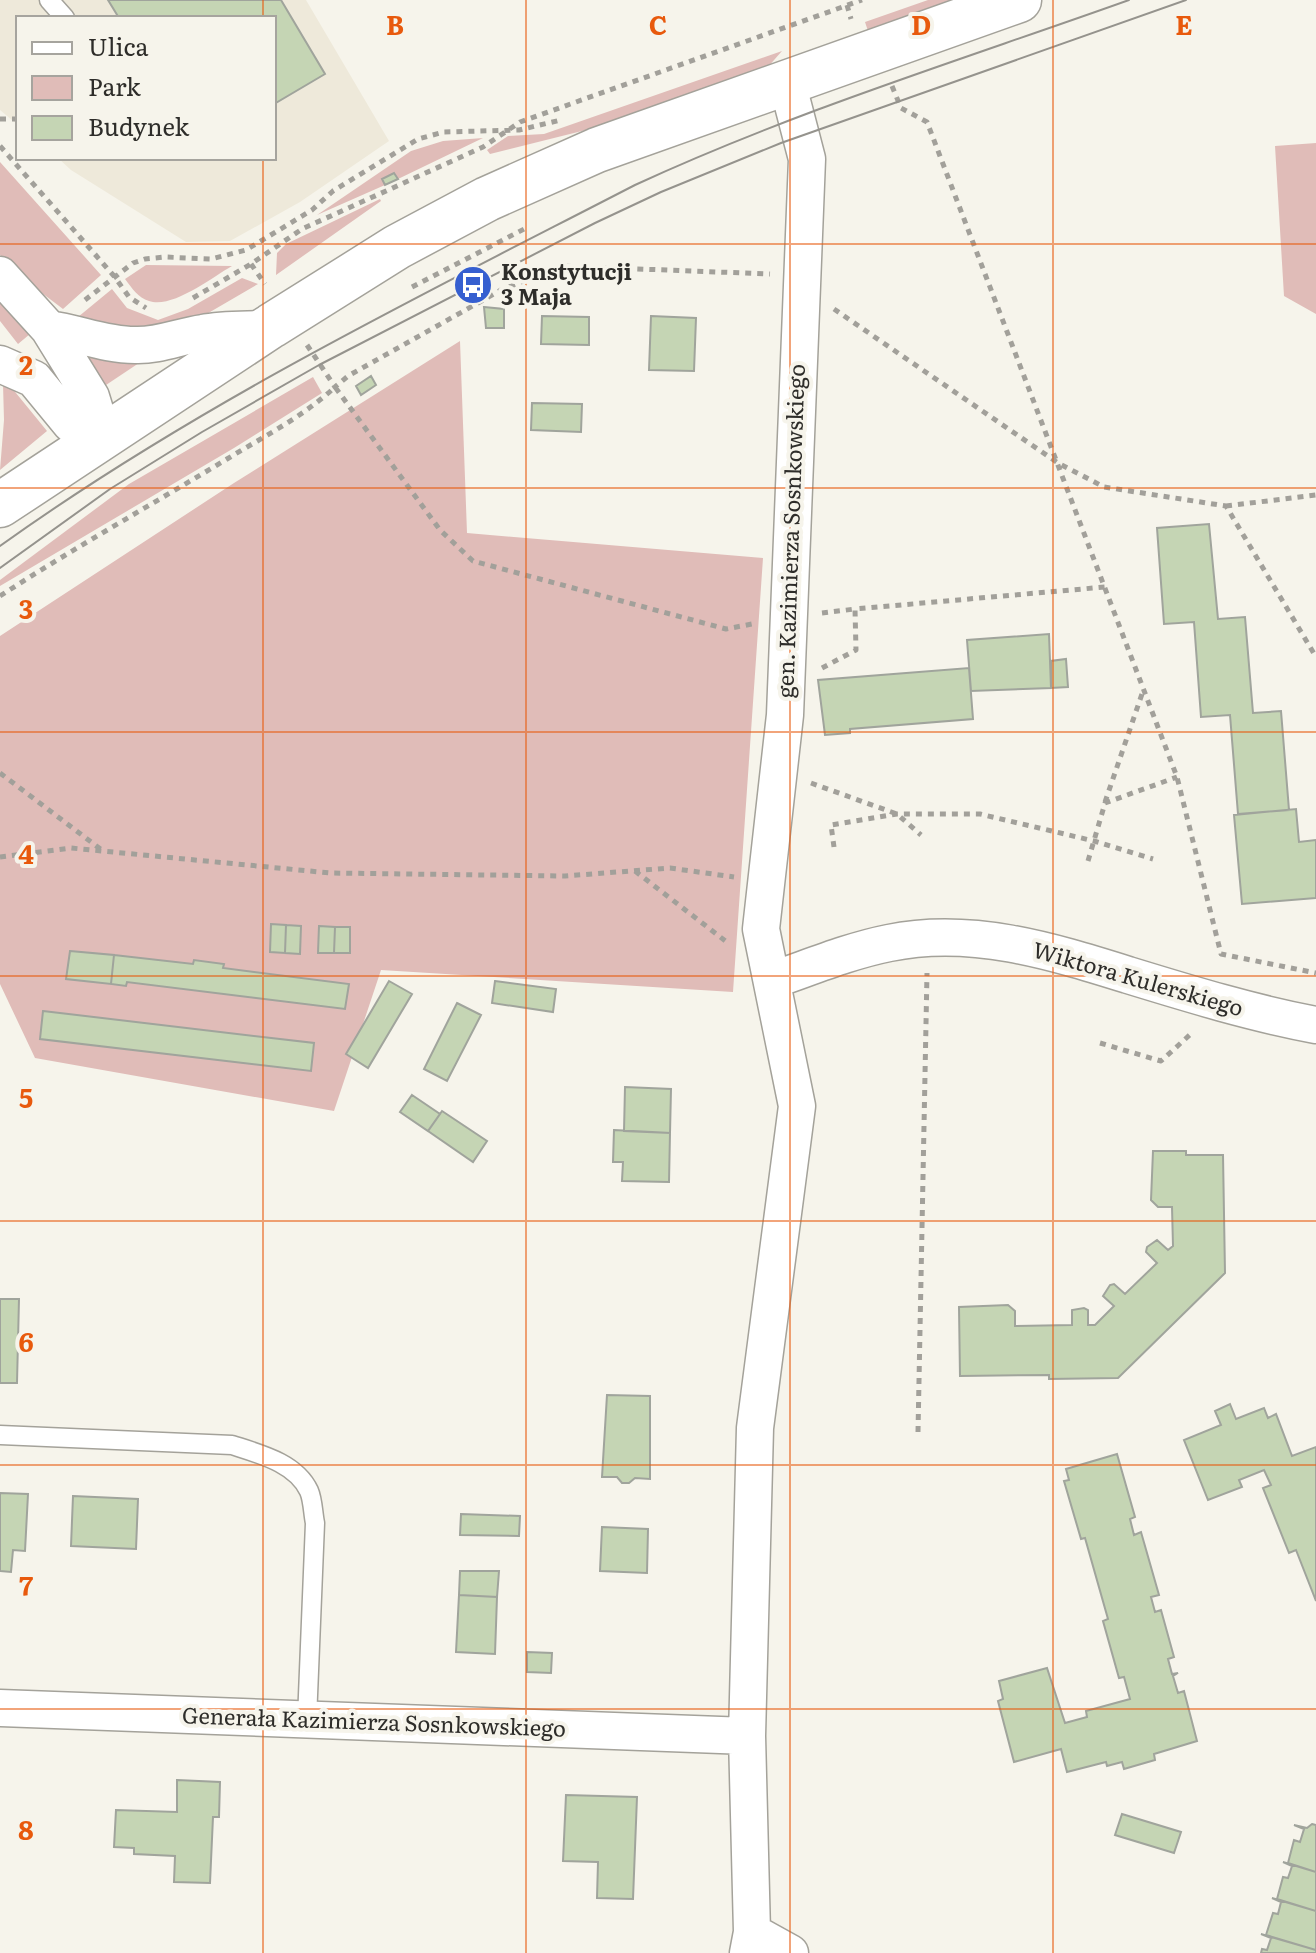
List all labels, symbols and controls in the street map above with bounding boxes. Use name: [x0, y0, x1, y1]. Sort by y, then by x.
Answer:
text: B: [386, 4, 404, 43]
text: C: [649, 4, 667, 43]
text: D: [911, 4, 931, 43]
text: E: [1175, 4, 1193, 43]
legend: [16, 16, 276, 160]
text: Ulica: [88, 28, 148, 63]
text: Park: [88, 68, 141, 103]
text: Budynek: [88, 108, 190, 143]
place label: Konstytucji 3 Maja: [501, 254, 632, 312]
bus stop icon: Konstytucji 3 Maja: [452, 264, 494, 306]
text: 2: [19, 344, 33, 383]
street label: gen. Kazimierza Sosnkowskiego: [767, 363, 812, 699]
text: 3: [19, 588, 33, 627]
text: 4: [18, 833, 34, 872]
street label: Wiktora Kulerskiego: [1029, 932, 1247, 1023]
text: 5: [19, 1077, 33, 1116]
text: 6: [18, 1321, 34, 1360]
text: 7: [19, 1565, 33, 1604]
street label: Generała Kazimierza Sosnkowskiego: [181, 1697, 567, 1744]
text: 8: [18, 1809, 34, 1848]

